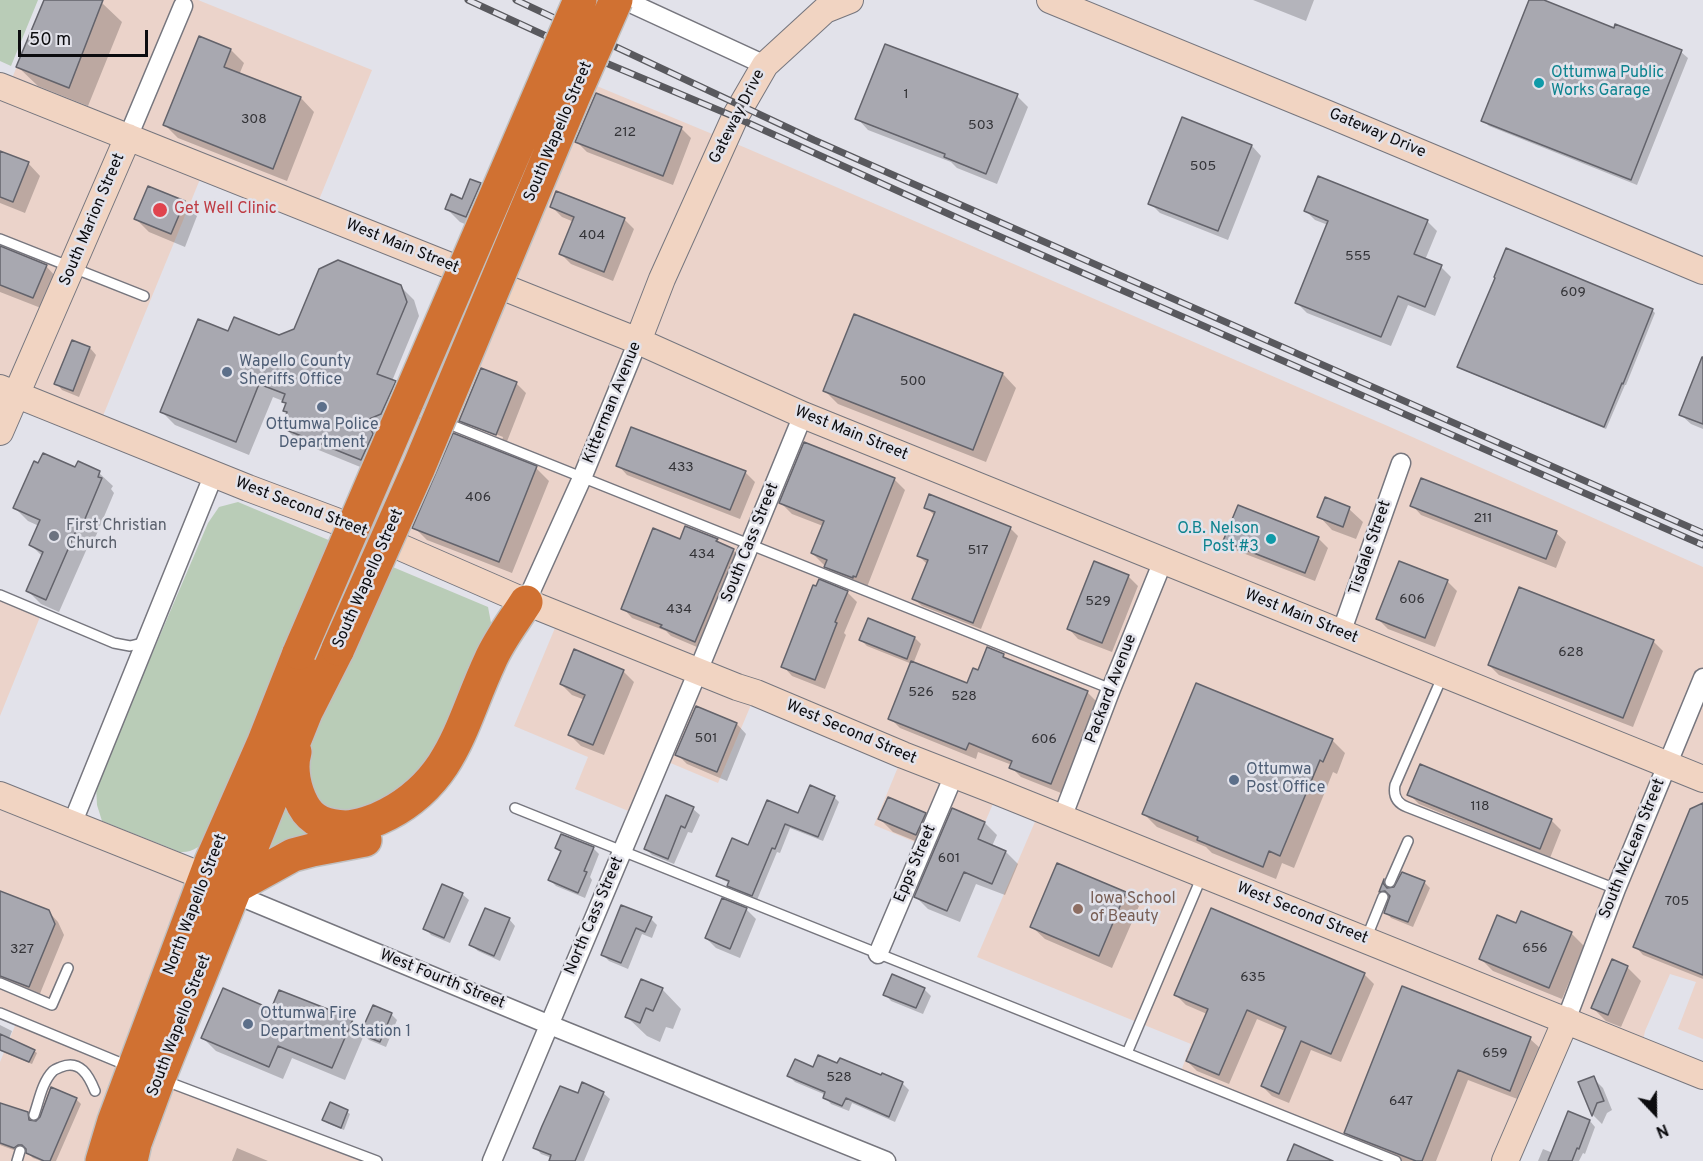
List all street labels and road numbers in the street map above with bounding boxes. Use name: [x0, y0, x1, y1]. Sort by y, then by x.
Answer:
street label: South Wapello Street: [521, 59, 597, 205]
street label: Gateway Drive: [706, 67, 770, 167]
street label: Gateway Drive: [1326, 105, 1428, 163]
street label: South Marion Street: [56, 151, 130, 289]
street label: West Main Street: [343, 216, 461, 278]
street label: Kitterman Avenue: [580, 339, 646, 467]
street label: West Main Street: [792, 403, 910, 465]
street label: West Second Street: [232, 474, 370, 542]
street label: South Cass Street: [718, 480, 784, 606]
street label: Tisdale Street: [1346, 498, 1396, 598]
street label: South Wapello Street: [330, 506, 408, 652]
street label: West Main Street: [1242, 586, 1360, 648]
street label: Packard Avenue: [1082, 632, 1142, 746]
street label: West Second Street: [783, 697, 919, 769]
street label: South McLean Street: [1596, 776, 1670, 922]
street label: Epps Street: [891, 822, 941, 906]
street label: North Wapello Street: [160, 832, 232, 978]
street label: North Cass Street: [561, 854, 629, 978]
street label: West Second Street: [1234, 879, 1370, 949]
street label: West Fourth Street: [377, 946, 507, 1014]
street label: South Wapello Street: [144, 952, 216, 1100]

